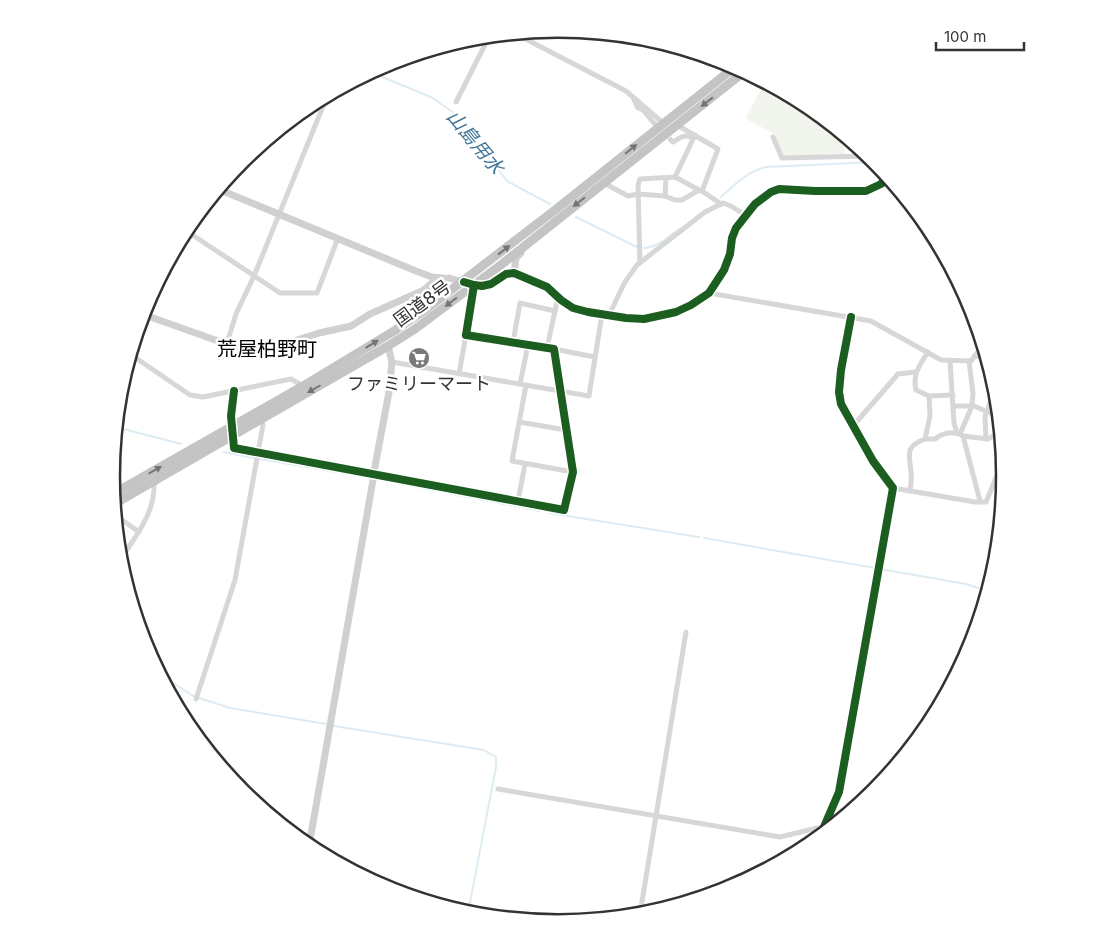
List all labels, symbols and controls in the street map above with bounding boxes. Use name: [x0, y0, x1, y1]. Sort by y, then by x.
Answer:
scale bar: [936, 20, 1024, 52]
text: 100 m: [944, 27, 986, 46]
one-way arrow: [701, 96, 714, 107]
water label: 山島用水: [442, 105, 510, 180]
one-way arrow: [624, 143, 637, 154]
one-way arrow: [573, 197, 586, 208]
one-way arrow: [497, 245, 510, 256]
street label: 国道8号: [389, 275, 455, 331]
one-way arrow: [444, 297, 458, 307]
district label: 荒屋柏野町: [217, 337, 317, 361]
one-way arrow: [365, 340, 378, 349]
supermarket icon: ファミリーマート: [407, 346, 431, 370]
place label: ファミリーマート: [347, 373, 491, 394]
one-way arrow: [308, 385, 321, 394]
one-way arrow: [149, 465, 162, 474]

